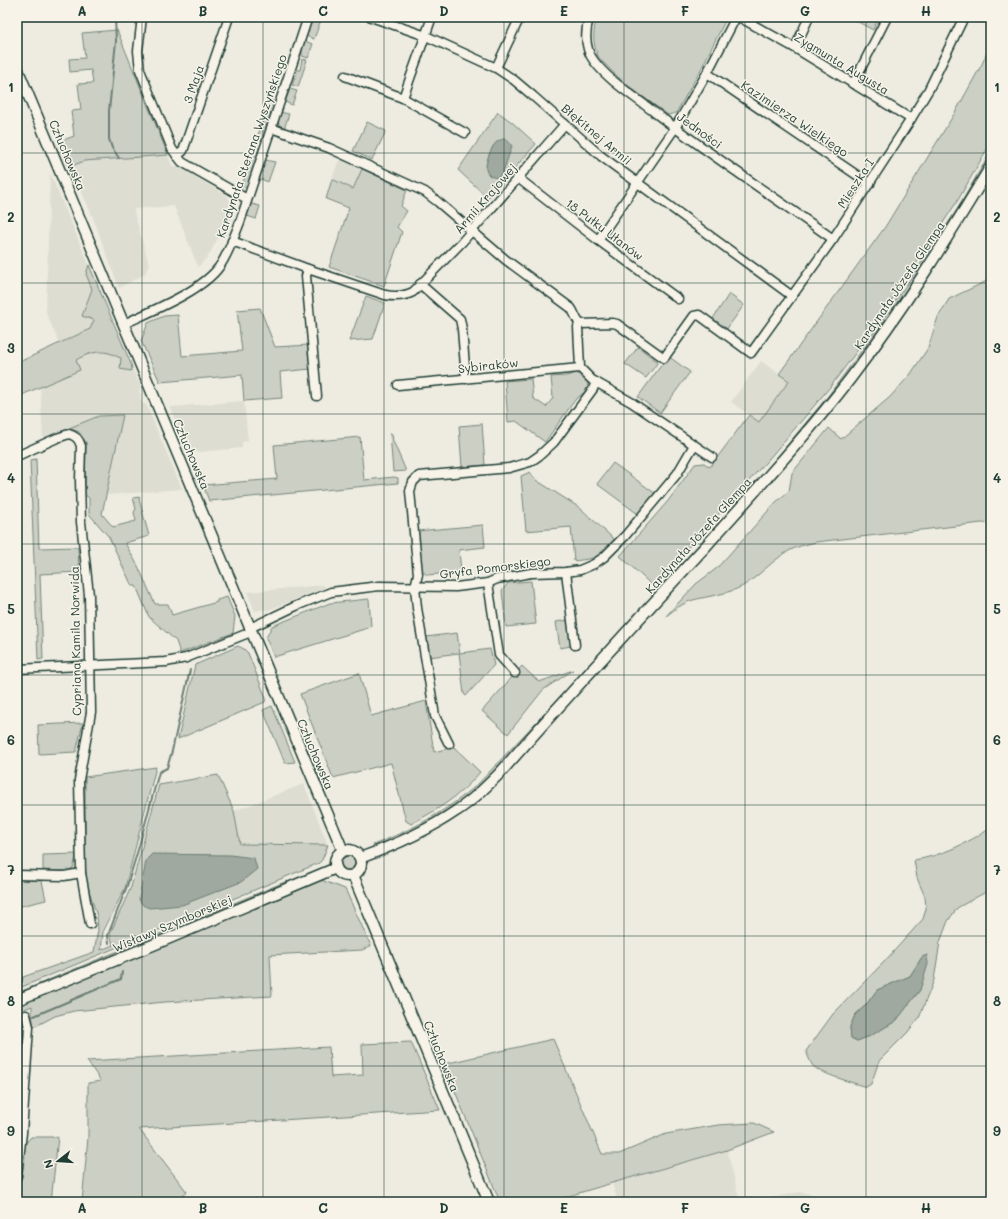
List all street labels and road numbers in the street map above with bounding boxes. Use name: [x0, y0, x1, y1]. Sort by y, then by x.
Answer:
street label: Zygmunta Augusta: [792, 28, 892, 98]
street label: Kardynała Stefana Wyszyńskiego: [212, 52, 290, 240]
street label: 3 Maja: [179, 63, 207, 105]
street label: Kazimierza Wielkiego: [738, 76, 852, 160]
street label: Błękitnej Armii: [558, 100, 636, 168]
street label: Jedności: [674, 108, 726, 152]
street label: Człuchowska: [46, 117, 90, 193]
street label: Mieszka I: [833, 155, 877, 211]
street label: Armii Krajowej: [450, 160, 520, 236]
street label: 18 Pułku Ułanów: [563, 195, 647, 263]
street label: Kardynała Józefa Glempa: [850, 218, 948, 352]
street label: Sybiraków: [457, 354, 519, 376]
street label: Człuchowska: [170, 416, 214, 492]
street label: Kardynała Józefa Glempa: [641, 473, 755, 597]
street label: Gryfa Pomorskiego: [439, 552, 551, 582]
street label: Cypriana Kamila Norwida: [66, 566, 84, 716]
street label: Człuchowska: [294, 716, 338, 792]
street label: Wisławy Szymborskiej: [110, 891, 234, 955]
street label: Człuchowska: [420, 1018, 464, 1094]

